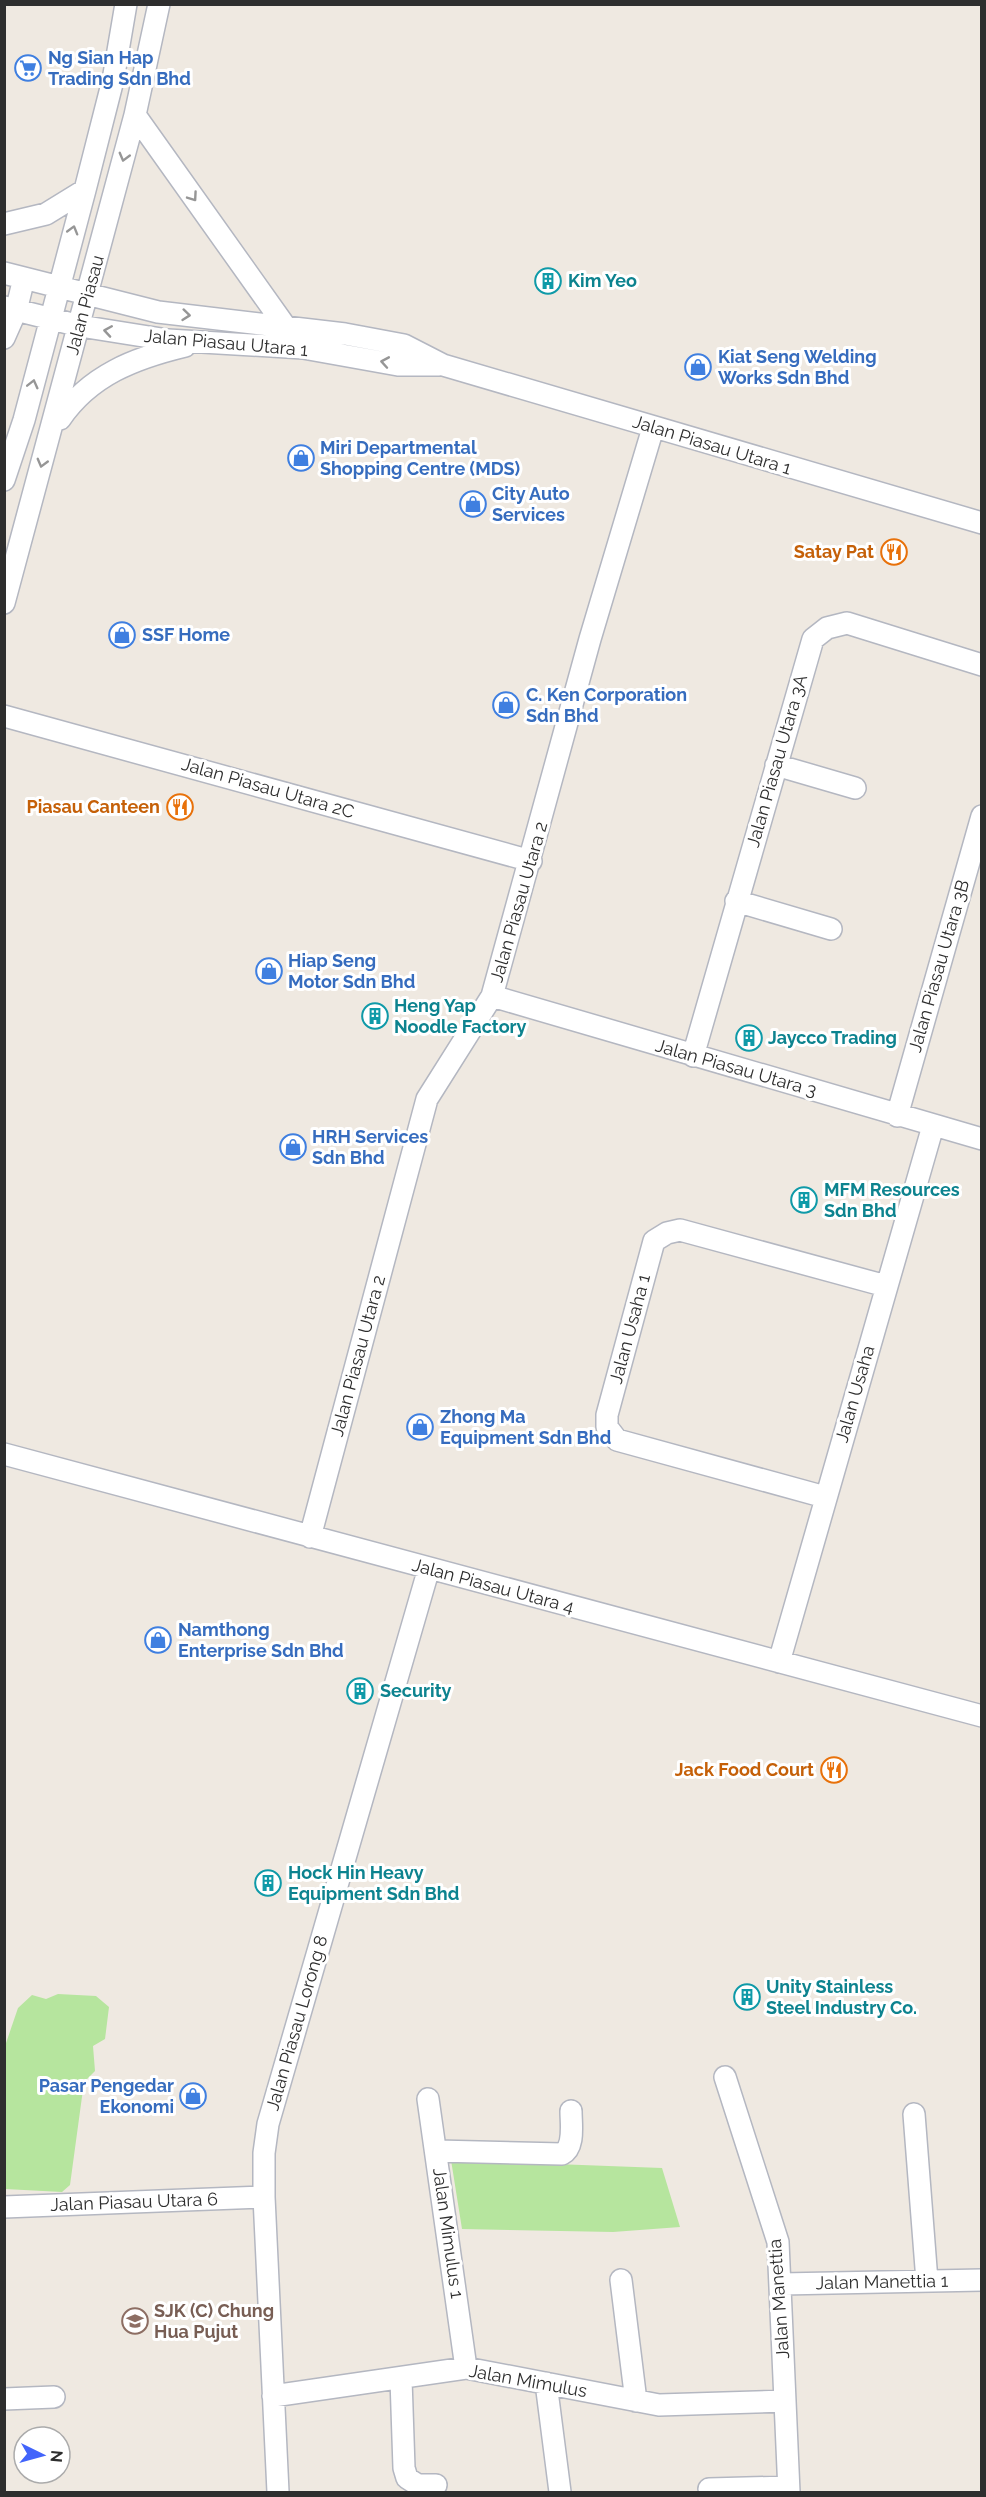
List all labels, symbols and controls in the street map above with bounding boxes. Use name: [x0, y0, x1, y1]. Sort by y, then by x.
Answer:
place label: Ng Sian Hap Trading Sdn Bhd: [48, 47, 191, 89]
supermarket icon: Ng Sian Hap Trading Sdn Bhd: [13, 53, 43, 83]
one-way arrow: [119, 151, 131, 162]
one-way arrow: [186, 190, 197, 201]
one-way arrow: [66, 225, 78, 236]
street label: Jalan Piasau: [61, 253, 108, 357]
building icon: Kim Yeo: [533, 266, 563, 296]
place label: Kim Yeo: [568, 270, 637, 291]
one-way arrow: [182, 308, 191, 321]
one-way arrow: [103, 325, 112, 337]
street label: Jalan Piasau Utara 1: [143, 325, 309, 360]
place label: Kiat Seng Welding Works Sdn Bhd: [718, 346, 877, 388]
shop icon: Kiat Seng Welding Works Sdn Bhd: [683, 352, 713, 382]
one-way arrow: [380, 356, 390, 369]
one-way arrow: [25, 379, 38, 389]
street label: Jalan Piasau Utara 1: [630, 410, 794, 479]
place label: Miri Departmental Shopping Centre (MDS): [320, 437, 520, 479]
shop icon: Miri Departmental Shopping Centre (MDS): [286, 443, 316, 473]
one-way arrow: [37, 458, 49, 468]
place label: City Auto Services: [492, 483, 570, 525]
shop icon: City Auto Services: [458, 489, 488, 519]
restaurant icon: Satay Pat: [879, 537, 909, 567]
place label: Satay Pat: [794, 541, 874, 562]
shop icon: SSF Home: [107, 620, 137, 650]
place label: SSF Home: [142, 624, 230, 645]
street label: Jalan Piasau Utara 3A: [742, 672, 811, 850]
place label: C. Ken Corporation Sdn Bhd: [526, 684, 687, 726]
shop icon: C. Ken Corporation Sdn Bhd: [491, 690, 521, 720]
street label: Jalan Piasau Utara 2C: [179, 753, 357, 822]
restaurant icon: Piasau Canteen: [165, 792, 195, 822]
place label: Piasau Canteen: [26, 796, 160, 817]
street label: Jalan Piasau Utara 2: [486, 819, 552, 985]
street label: Jalan Piasau Utara 3B: [904, 877, 973, 1055]
place label: Hiap Seng Motor Sdn Bhd: [288, 950, 415, 992]
shop icon: Hiap Seng Motor Sdn Bhd: [254, 956, 284, 986]
place label: Heng Yap Noodle Factory: [394, 995, 527, 1037]
building icon: Heng Yap Noodle Factory: [360, 1001, 390, 1031]
building icon: Jaycco Trading: [734, 1023, 764, 1053]
place label: Jaycco Trading: [768, 1027, 897, 1048]
street label: Jalan Piasau Utara 3: [653, 1034, 819, 1101]
place label: HRH Services Sdn Bhd: [312, 1126, 428, 1168]
shop icon: HRH Services Sdn Bhd: [278, 1132, 308, 1162]
place label: MFM Resources Sdn Bhd: [824, 1179, 960, 1221]
building icon: MFM Resources Sdn Bhd: [789, 1185, 819, 1215]
street label: Jalan Usaha 1: [605, 1272, 654, 1386]
street label: Jalan Piasau Utara 2: [326, 1273, 389, 1439]
street label: Jalan Usaha: [831, 1343, 878, 1445]
place label: Zhong Ma Equipment Sdn Bhd: [440, 1406, 611, 1448]
shop icon: Zhong Ma Equipment Sdn Bhd: [405, 1412, 435, 1442]
street label: Jalan Piasau Utara 4: [410, 1554, 577, 1617]
place label: Namthong Enterprise Sdn Bhd: [178, 1619, 344, 1661]
shop icon: Namthong Enterprise Sdn Bhd: [143, 1625, 173, 1655]
building icon: Security: [345, 1676, 375, 1706]
place label: Security: [380, 1680, 452, 1701]
restaurant icon: Jack Food Court: [819, 1755, 849, 1785]
place label: Jack Food Court: [675, 1759, 814, 1780]
place label: Hock Hin Heavy Equipment Sdn Bhd: [288, 1862, 459, 1904]
building icon: Hock Hin Heavy Equipment Sdn Bhd: [253, 1868, 283, 1898]
street label: Jalan Piasau Lorong 8: [261, 1933, 332, 2113]
place label: Unity Stainless Steel Industry Co.: [766, 1976, 917, 2018]
building icon: Unity Stainless Steel Industry Co.: [732, 1982, 762, 2012]
place label: Pasar Pengedar Ekonomi: [39, 2075, 174, 2117]
shop icon: Pasar Pengedar Ekonomi: [178, 2081, 208, 2111]
street label: Jalan Mimulus 1: [429, 2166, 468, 2300]
street label: Jalan Piasau Utara 6: [50, 2188, 218, 2215]
street label: Jalan Manettia: [764, 2238, 793, 2360]
street label: Jalan Manettia 1: [815, 2270, 949, 2293]
place label: SJK (C) Chung Hua Pujut: [154, 2300, 274, 2342]
school or university icon: SJK (C) Chung Hua Pujut: [120, 2306, 150, 2336]
street label: Jalan Mimulus: [467, 2360, 589, 2401]
north arrow: [12, 2425, 72, 2485]
text: N: [46, 2449, 66, 2463]

